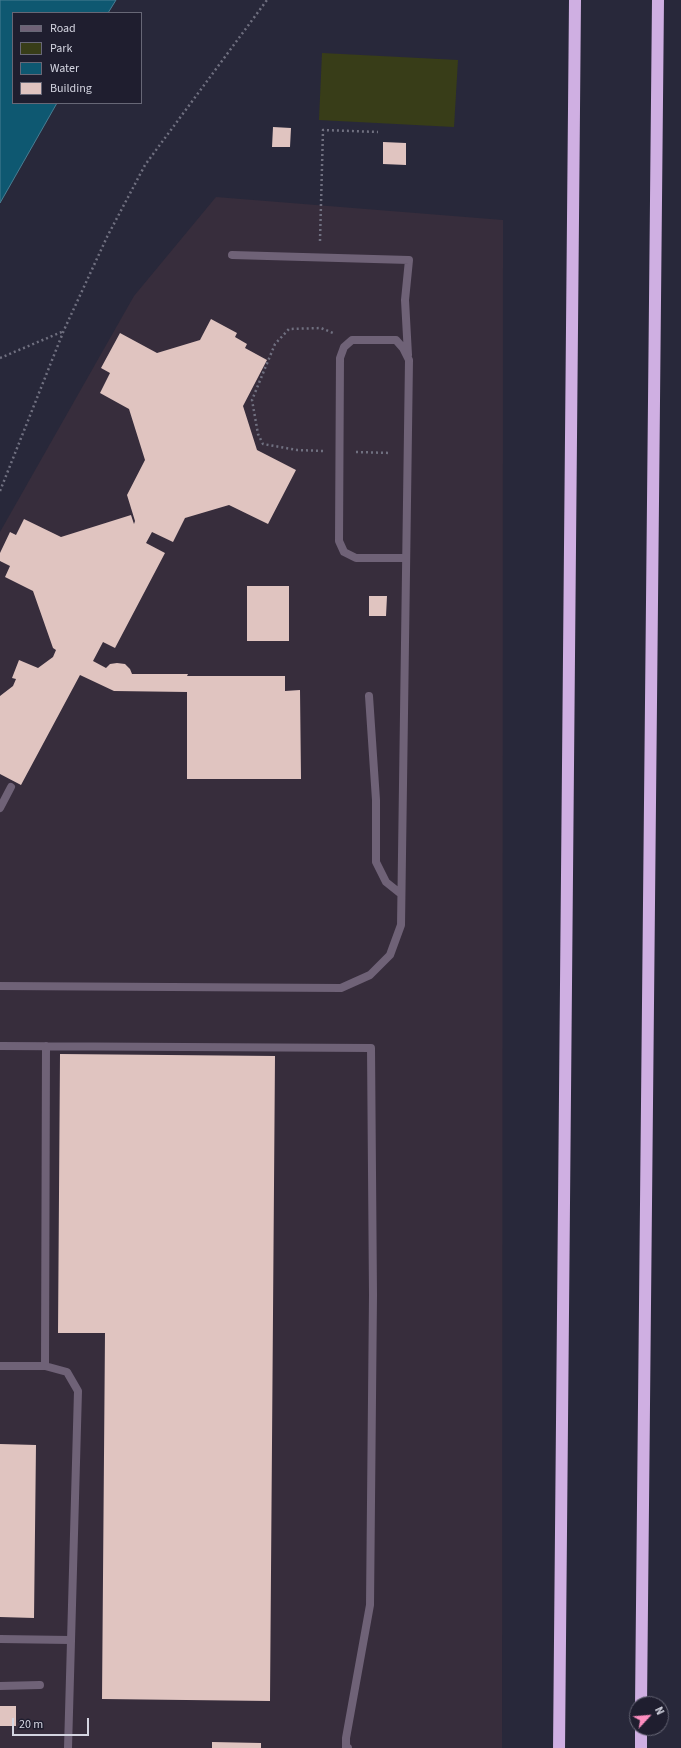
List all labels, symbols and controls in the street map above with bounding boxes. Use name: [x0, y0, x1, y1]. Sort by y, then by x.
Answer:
legend: [12, 12, 142, 104]
text: Road: [50, 20, 76, 37]
text: Park: [50, 40, 72, 57]
text: Water: [50, 60, 79, 77]
text: Building: [50, 80, 92, 97]
north arrow: [629, 1696, 669, 1736]
text: N: [651, 1704, 668, 1718]
scale bar: [14, 1710, 91, 1736]
text: 20 m: [19, 1716, 43, 1733]

